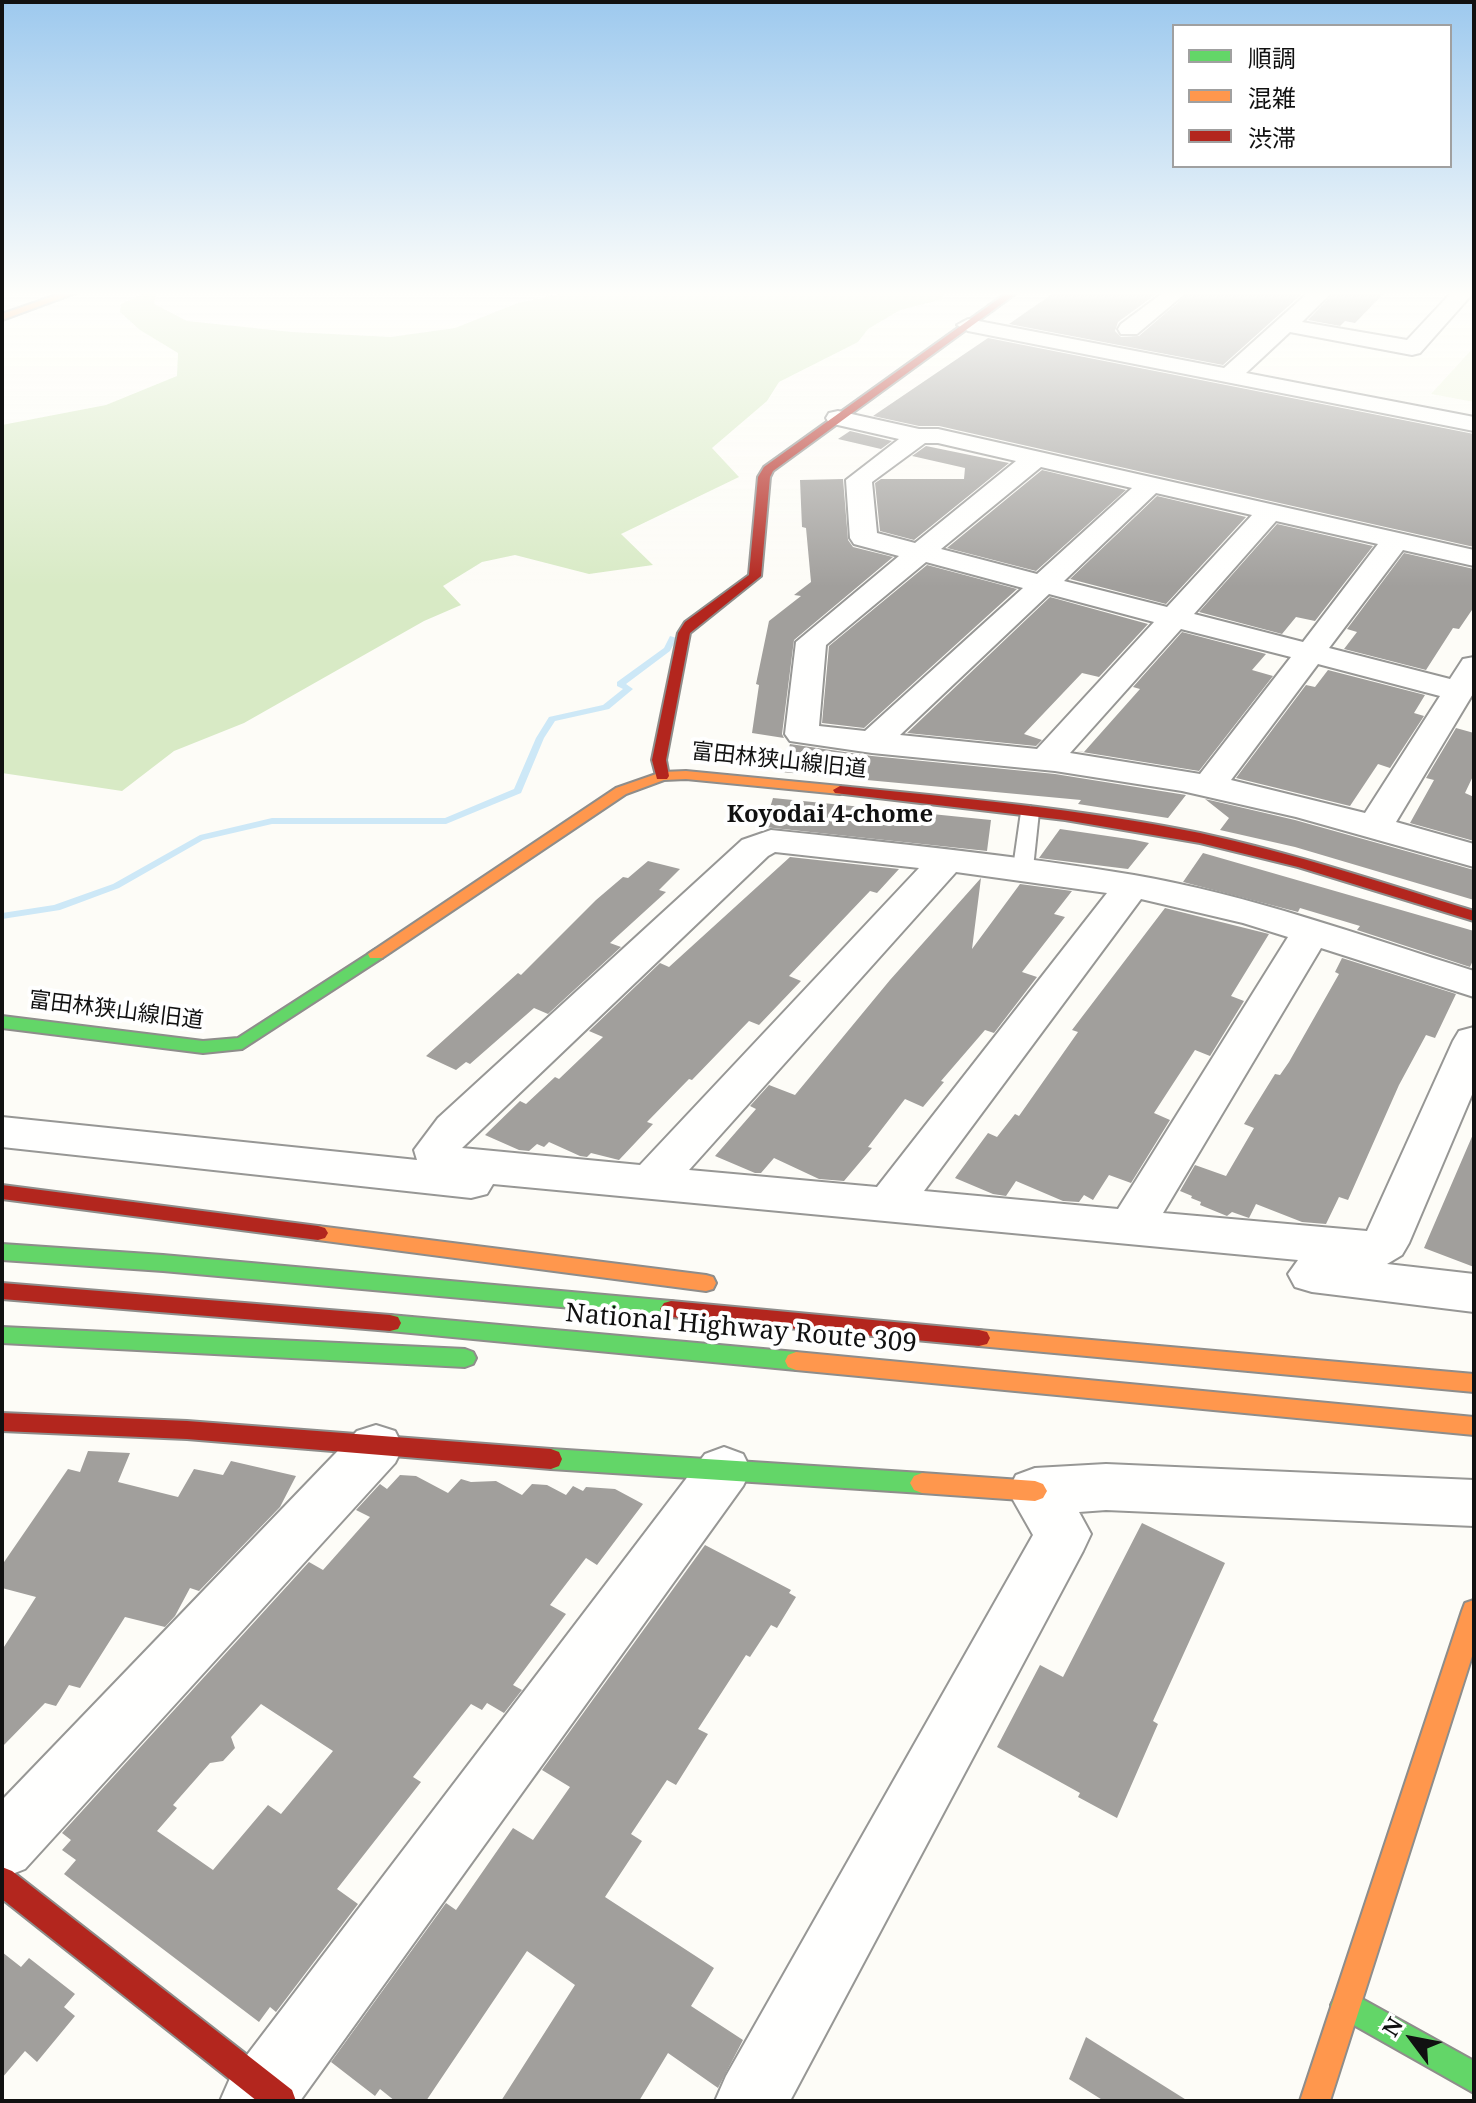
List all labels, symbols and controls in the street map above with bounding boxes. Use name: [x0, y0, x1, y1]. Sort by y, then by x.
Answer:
legend: [1172, 24, 1452, 168]
text: 順調: [1248, 41, 1296, 74]
text: 混雑: [1248, 81, 1296, 114]
text: 渋滞: [1248, 121, 1296, 154]
street label: 富田林狭山線旧道: [690, 739, 868, 783]
district label: Koyodai 4-chome: [727, 801, 933, 829]
street label: 富田林狭山線旧道: [27, 987, 205, 1035]
street label: National Highway Route 309: [564, 1298, 918, 1360]
north arrow: [1372, 1999, 1452, 2079]
text: N: [1374, 2011, 1409, 2042]

